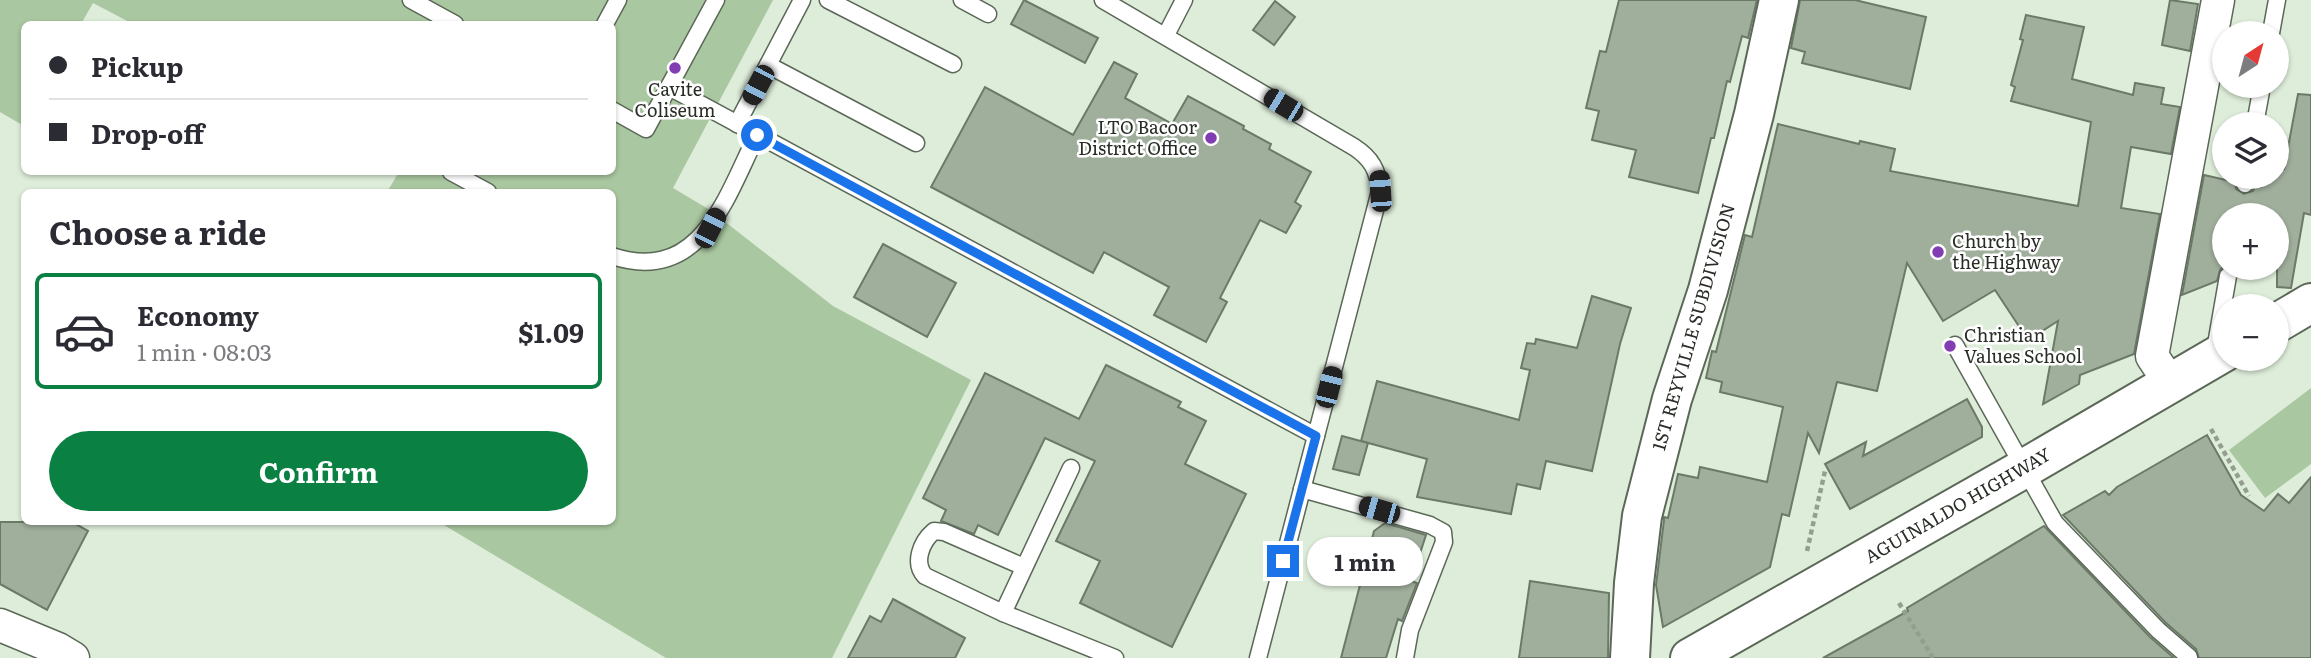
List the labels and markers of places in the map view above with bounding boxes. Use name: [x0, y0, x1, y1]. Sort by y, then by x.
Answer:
marker: Cavite Coliseum: [667, 60, 683, 76]
place label: Cavite Coliseum: [634, 75, 716, 123]
place label: LTO Bacoor District Office: [1078, 113, 1197, 161]
marker: LTO Bacoor District Office: [1203, 130, 1219, 146]
place label: Church by the Highway: [1952, 227, 2061, 275]
marker: Church by the Highway: [1930, 244, 1946, 260]
place label: Christian Values School: [1964, 321, 2082, 369]
marker: Christian Values School: [1942, 338, 1958, 354]

